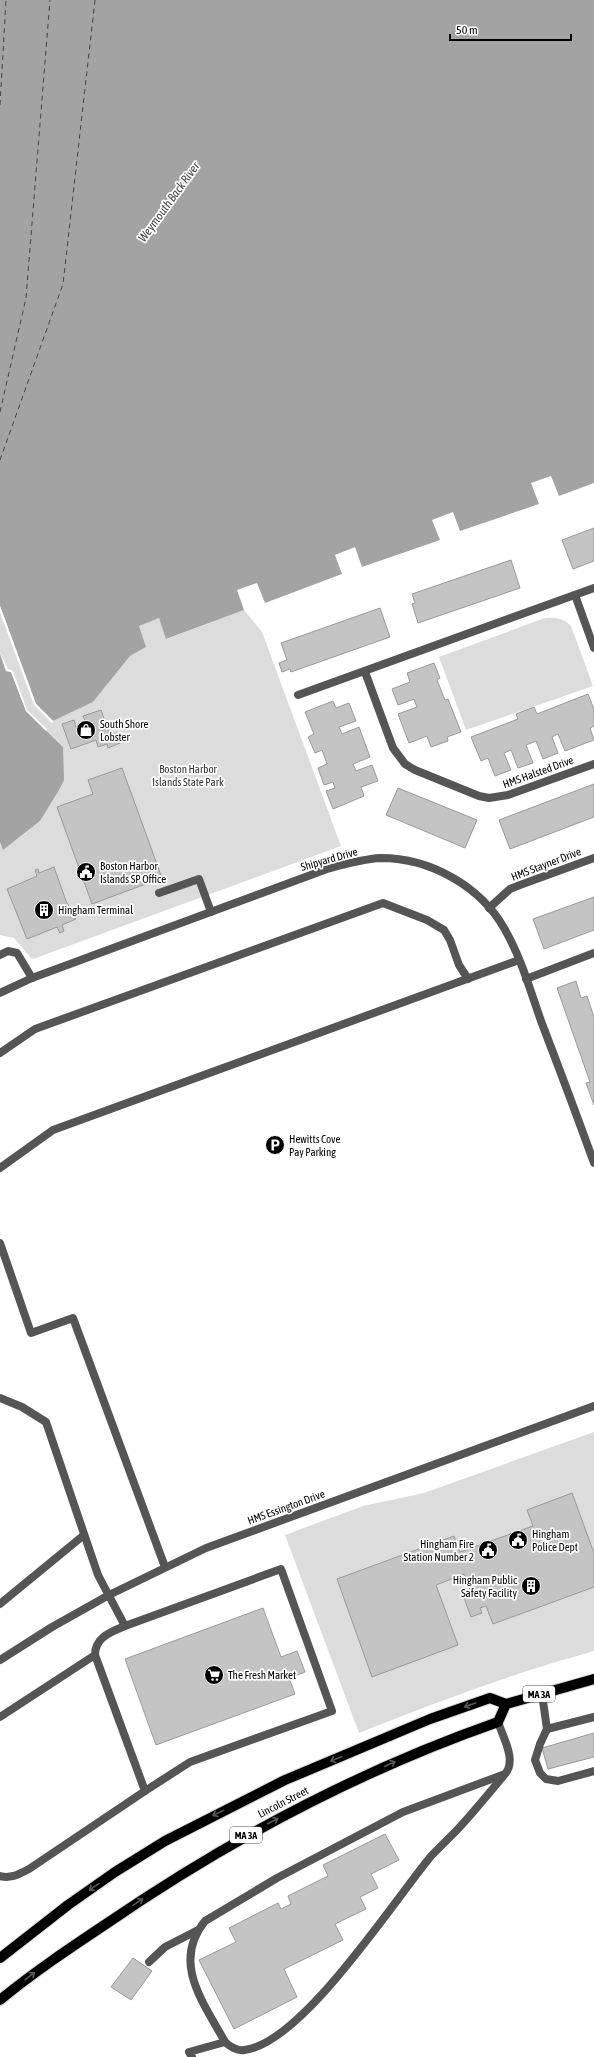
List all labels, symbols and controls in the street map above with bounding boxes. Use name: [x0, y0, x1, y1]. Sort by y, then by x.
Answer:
scale bar: [450, 16, 571, 42]
text: 50 m: [456, 23, 478, 37]
water label: Weymouth Back River: [135, 159, 203, 244]
place label: South Shore Lobster: [100, 718, 148, 743]
shop icon: South Shore Lobster: [75, 719, 97, 741]
street label: HMS Halsted Drive: [501, 754, 575, 790]
park label: Boston Harbor Islands State Park: [152, 763, 224, 788]
street label: Shipyard Drive: [299, 845, 359, 873]
street label: HMS Stayner Drive: [509, 845, 583, 883]
place label: Boston Harbor Islands SP Office: [100, 860, 166, 885]
public building icon: Boston Harbor Islands SP Office: [75, 861, 97, 883]
building icon: Hingham Terminal: [33, 899, 55, 921]
place label: Hingham Terminal: [58, 904, 133, 916]
place label: Hewitts Cove Pay Parking: [289, 1133, 341, 1158]
parking icon: Hewitts Cove Pay Parking: [264, 1134, 286, 1156]
street label: HMS Essington Drive: [246, 1487, 326, 1527]
place label: Hingham Police Dept: [532, 1528, 578, 1553]
public building icon: Hingham Police Dept: [507, 1529, 529, 1551]
place label: Hingham Fire Station Number 2: [404, 1538, 474, 1563]
public building icon: Hingham Fire Station Number 2: [477, 1539, 499, 1561]
place label: Hingham Public Safety Facility: [453, 1574, 518, 1599]
building icon: Hingham Public Safety Facility: [520, 1575, 542, 1597]
supermarket icon: The Fresh Market: [203, 1664, 225, 1686]
place label: The Fresh Market: [228, 1669, 296, 1681]
road number: MA 3A: [523, 1686, 555, 1702]
one-way arrow: [463, 1702, 476, 1709]
one-way arrow: [331, 1756, 343, 1764]
one-way arrow: [384, 1760, 396, 1767]
street label: Lincoln Street: [256, 1784, 310, 1820]
one-way arrow: [212, 1810, 224, 1817]
one-way arrow: [267, 1817, 279, 1824]
road number: MA 3A: [230, 1827, 262, 1843]
one-way arrow: [89, 1883, 100, 1891]
one-way arrow: [132, 1898, 143, 1906]
one-way arrow: [25, 1971, 36, 1980]

